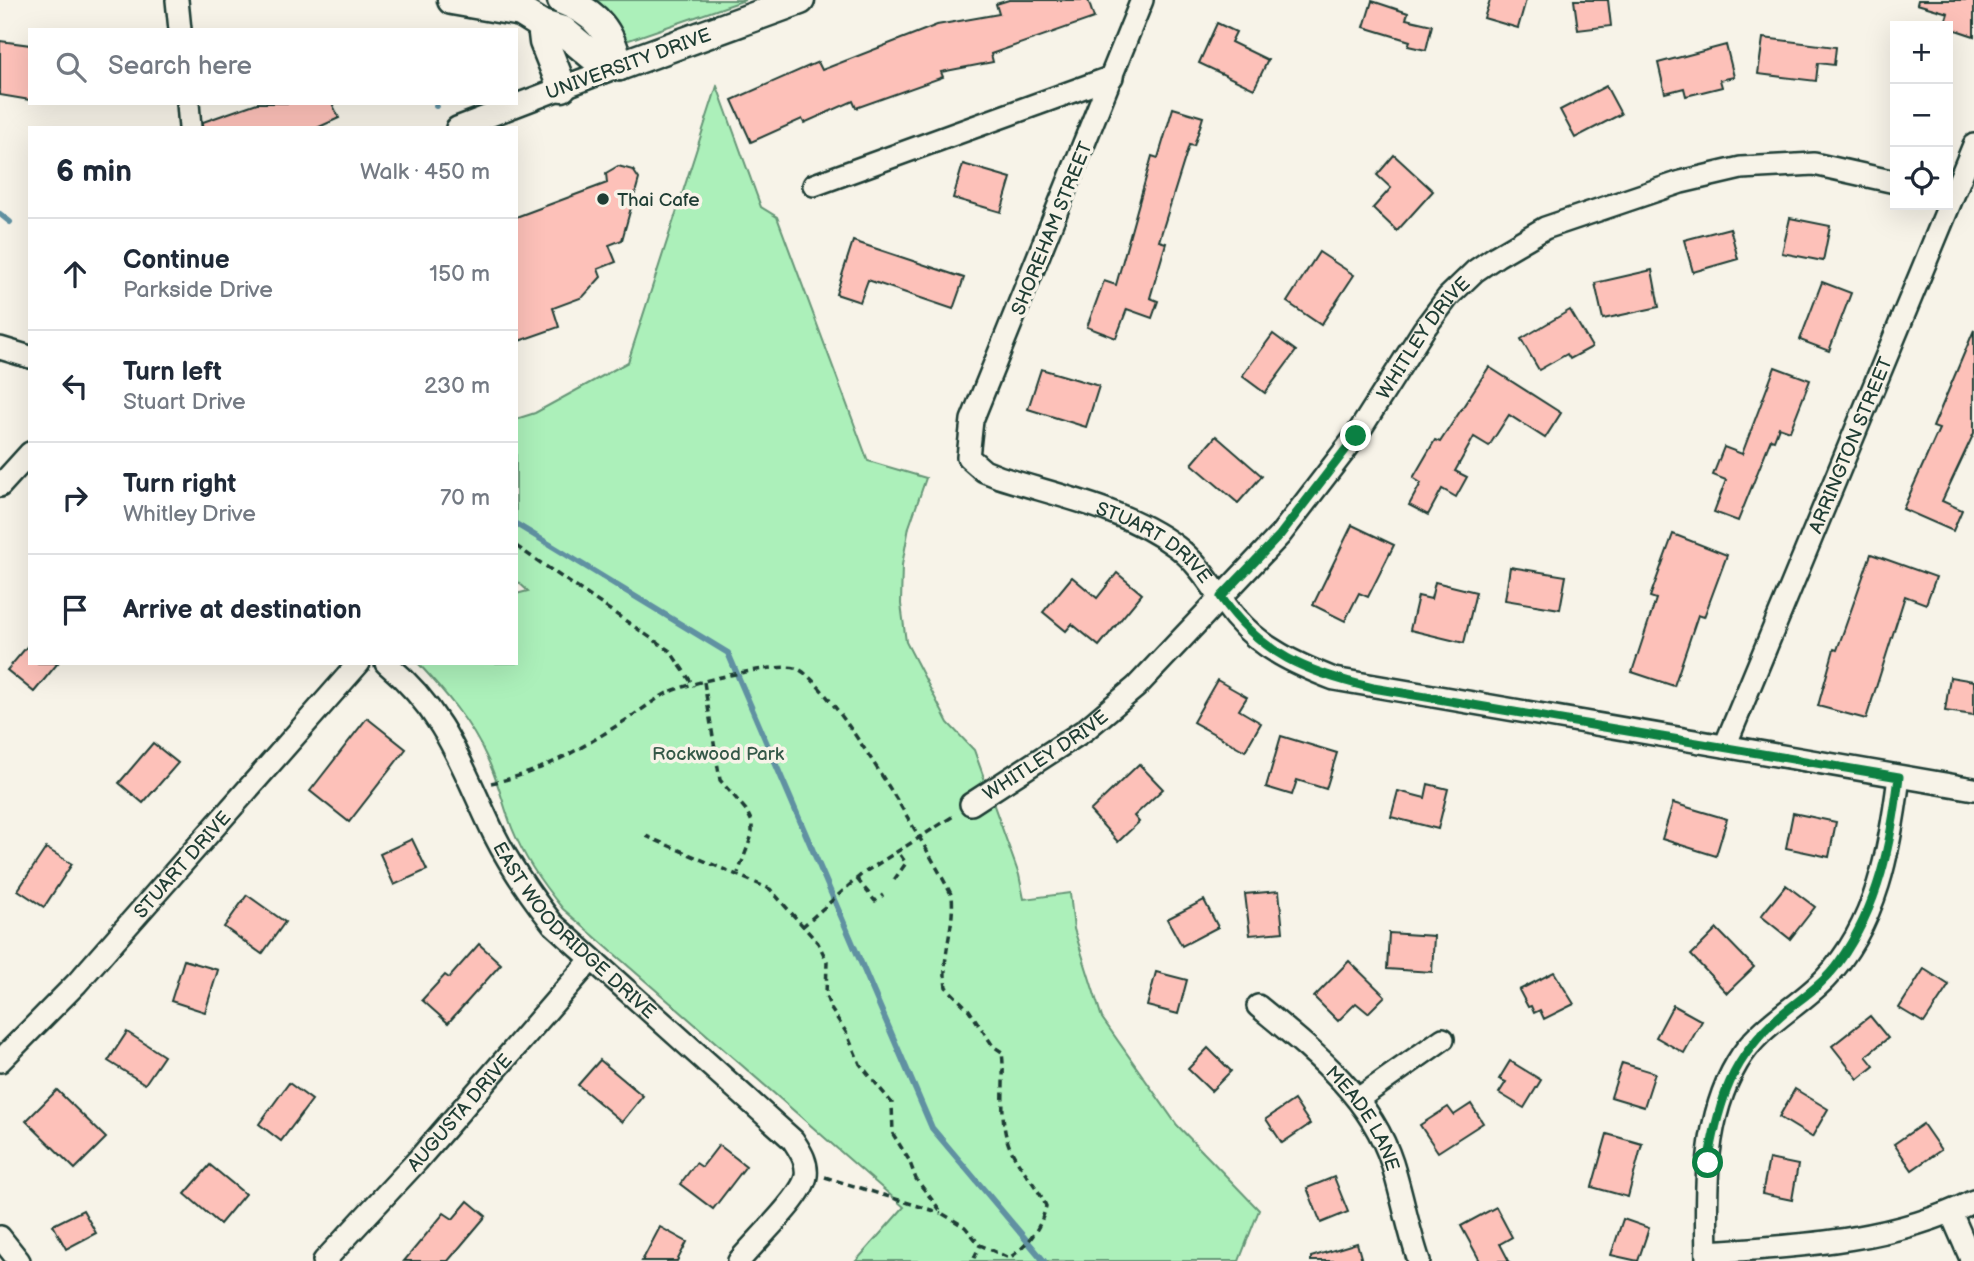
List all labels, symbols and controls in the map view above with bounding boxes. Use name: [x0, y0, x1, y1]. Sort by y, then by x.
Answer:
map controls: [1890, 21, 1953, 210]
button: +: [1890, 21, 1953, 84]
street label: UNIVERSITY DRIVE: [543, 24, 714, 105]
search box: [28, 28, 518, 105]
icon: search: [52, 48, 90, 86]
text: Search here: [108, 51, 252, 82]
button: −: [1890, 84, 1953, 147]
street label: SHOREHAM STREET: [1007, 138, 1098, 319]
button: locate: [1890, 147, 1953, 210]
text: 6 min: [56, 154, 132, 190]
text: Walk · 450 m: [360, 158, 490, 186]
place label: Thai Cafe: [617, 189, 699, 212]
marker: Thai Cafe: [595, 191, 611, 207]
text: Continue: [123, 245, 230, 276]
icon: ahead: [56, 255, 94, 293]
text: 150 m: [429, 260, 490, 288]
street label: WHITLEY DRIVE: [1372, 272, 1475, 404]
text: Parkside Drive: [123, 276, 273, 304]
street label: ARRINGTON STREET: [1804, 353, 1898, 537]
text: Turn left: [123, 357, 222, 388]
icon: left: [56, 367, 94, 405]
text: 230 m: [424, 372, 490, 400]
text: Stuart Drive: [123, 388, 246, 416]
route end: [1340, 420, 1371, 451]
text: Turn right: [123, 469, 236, 500]
icon: right: [56, 479, 94, 517]
text: 70 m: [440, 484, 490, 512]
street label: STUART DRIVE: [1093, 497, 1216, 588]
text: Whitley Drive: [123, 500, 256, 528]
icon: arrive: [56, 591, 94, 629]
text: Arrive at destination: [123, 595, 362, 626]
street label: WHITLEY DRIVE: [979, 706, 1113, 806]
park label: Rockwood Park: [652, 743, 785, 766]
street label: STUART DRIVE: [130, 807, 236, 923]
street label: EAST WOODRIDGE DRIVE: [487, 838, 660, 1024]
street label: AUGUSTA DRIVE: [403, 1050, 518, 1177]
street label: MEADE LANE: [1321, 1062, 1404, 1174]
route start: [1692, 1147, 1723, 1178]

